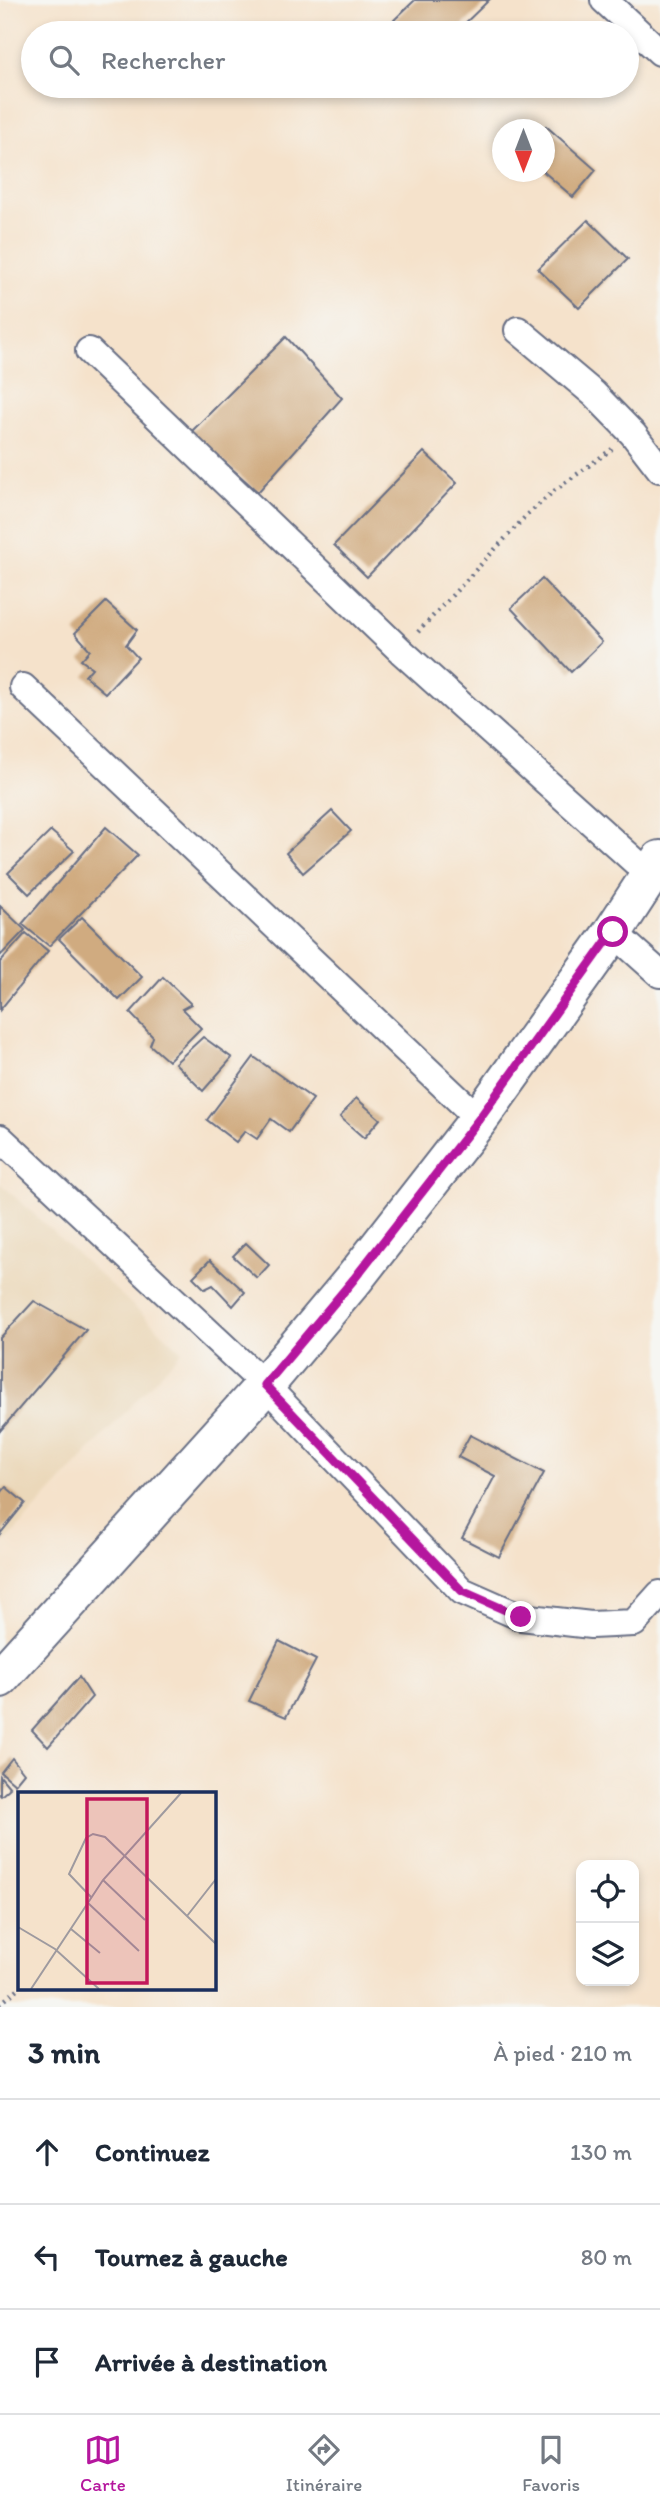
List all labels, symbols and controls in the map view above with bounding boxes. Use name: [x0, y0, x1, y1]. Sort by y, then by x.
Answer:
search box: [21, 21, 639, 98]
icon: search: [45, 41, 83, 79]
text: Rechercher: [101, 44, 225, 76]
north arrow: [492, 119, 555, 182]
route start: [597, 916, 628, 947]
route end: [505, 1601, 536, 1632]
inset map: [18, 1792, 215, 1990]
map controls: [576, 1860, 639, 1986]
button: locate: [576, 1860, 639, 1923]
button: layers: [576, 1923, 639, 1986]
text: 3 min: [28, 2034, 100, 2071]
text: À pied · 210 m: [493, 2039, 632, 2067]
icon: ahead: [28, 2133, 66, 2171]
text: Continuez: [95, 2136, 210, 2168]
text: 130 m: [570, 2138, 632, 2166]
icon: left: [28, 2238, 66, 2276]
text: Tournez à gauche: [95, 2241, 288, 2273]
text: 80 m: [581, 2243, 632, 2271]
icon: arrive: [28, 2343, 66, 2381]
text: Arrivée à destination: [95, 2346, 327, 2378]
tab: Carte: [80, 2431, 126, 2496]
tab: Itinéraire: [286, 2431, 362, 2496]
tab: Favoris: [522, 2431, 580, 2496]

